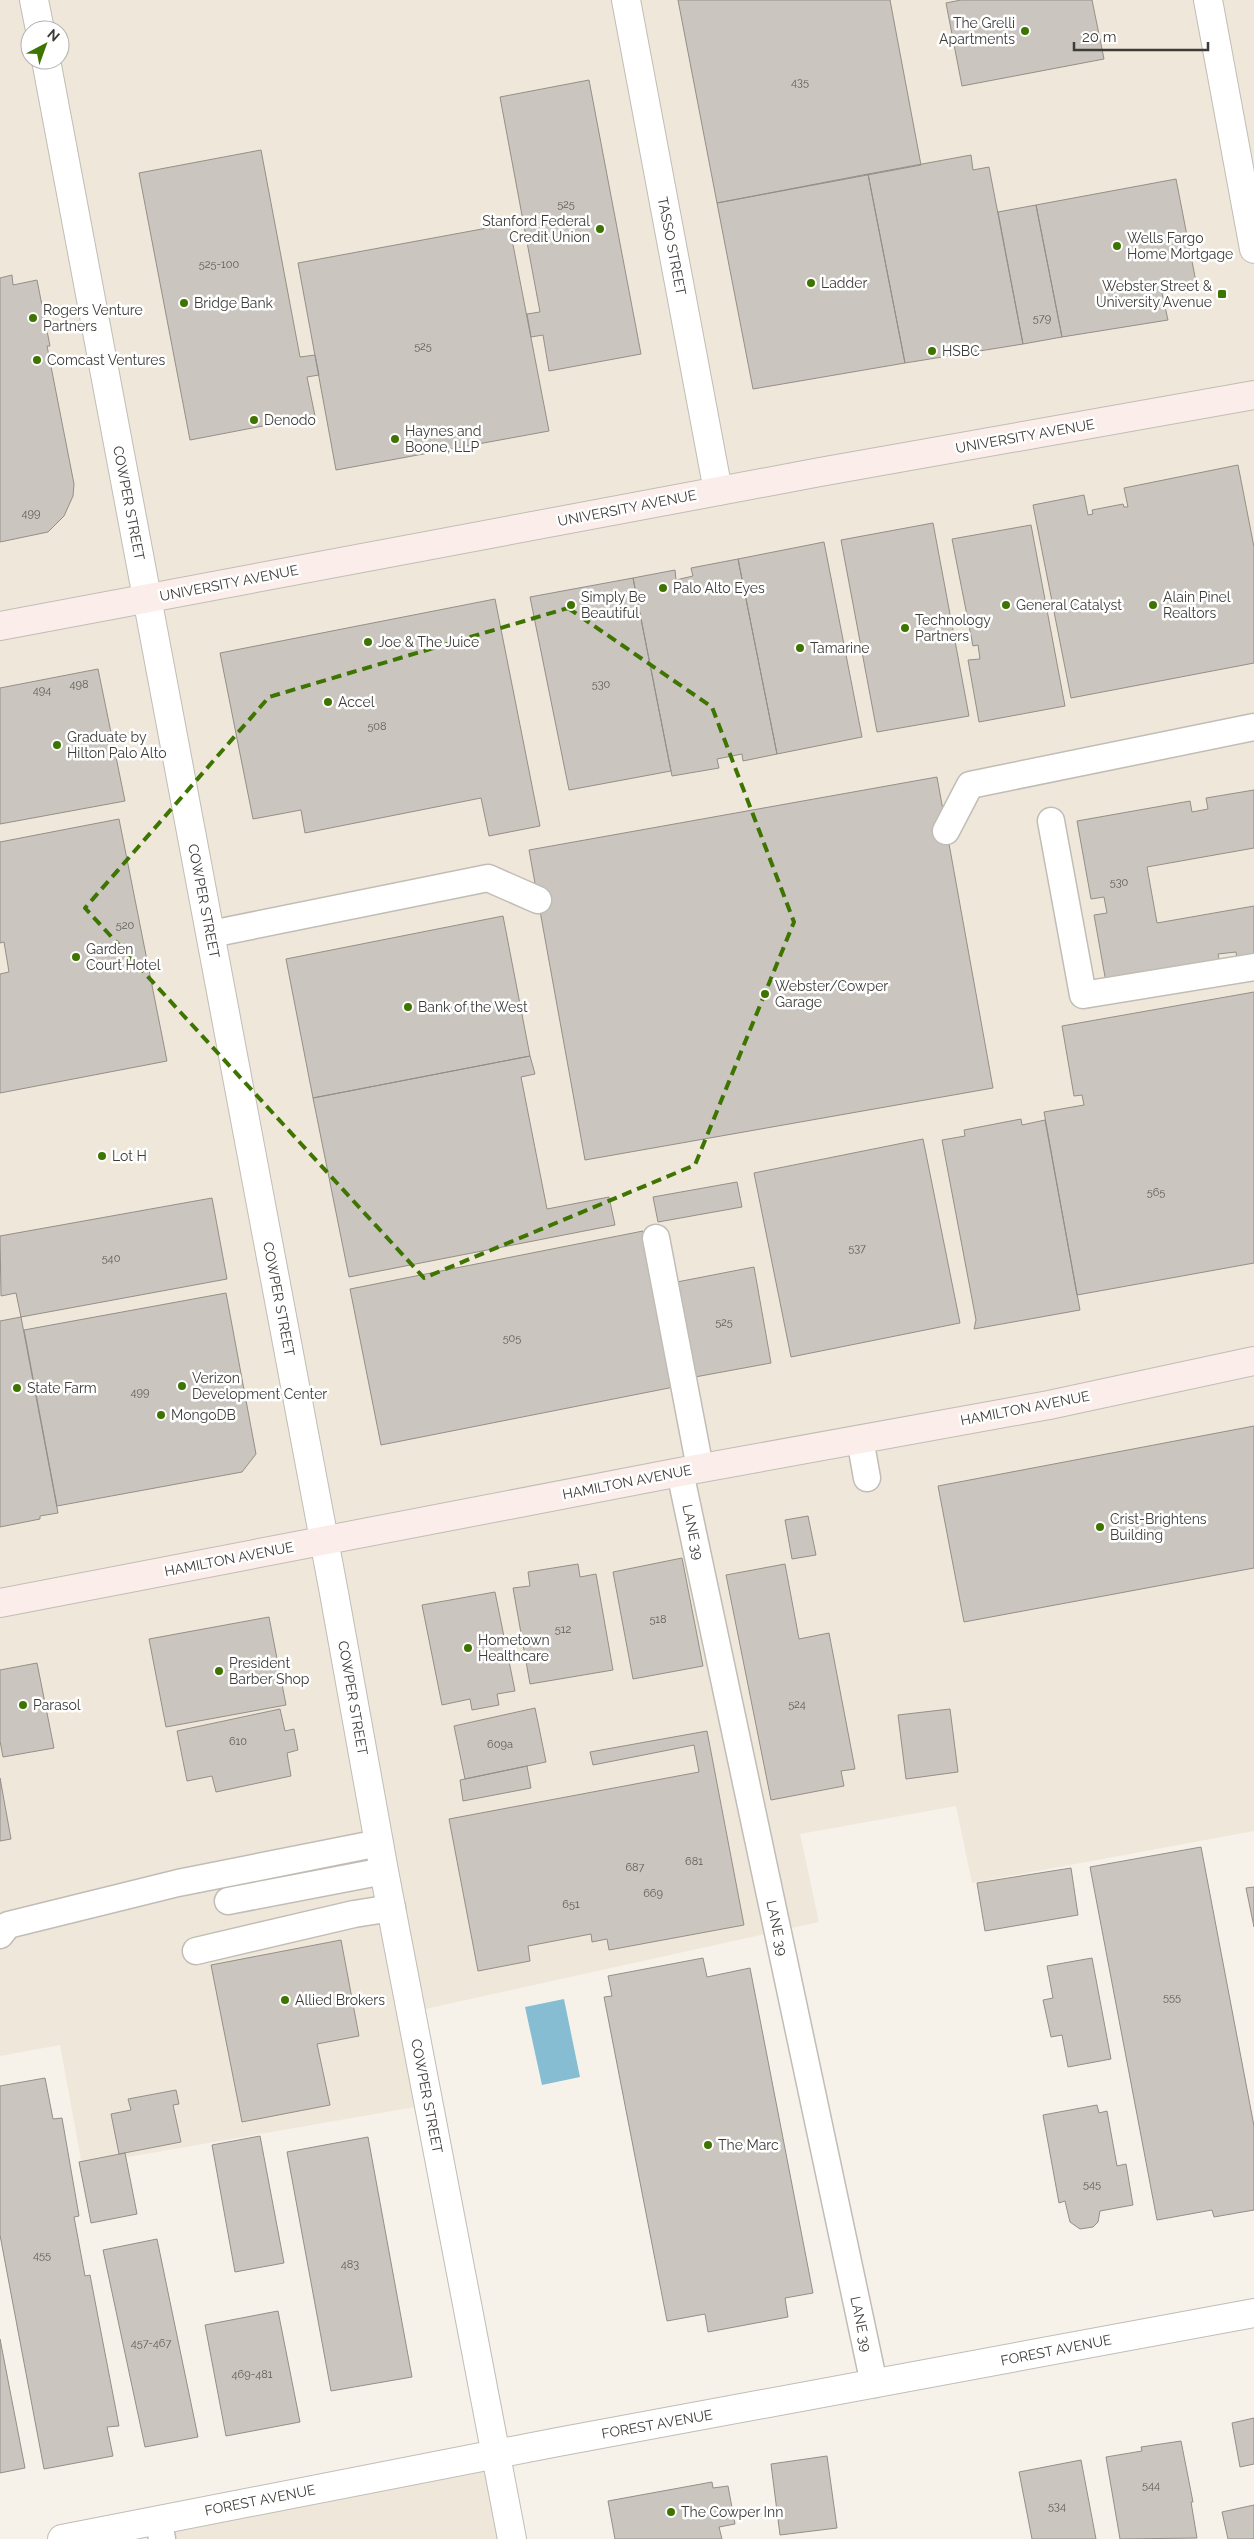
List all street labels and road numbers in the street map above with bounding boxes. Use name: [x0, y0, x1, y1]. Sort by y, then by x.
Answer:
street label: TASSO STREET: [655, 196, 689, 297]
street label: UNIVERSITY AVENUE: [954, 416, 1096, 456]
street label: COWPER STREET: [110, 445, 148, 562]
street label: UNIVERSITY AVENUE: [556, 487, 698, 529]
street label: UNIVERSITY AVENUE: [158, 562, 300, 604]
street label: COWPER STREET: [185, 843, 223, 960]
street label: COWPER STREET: [260, 1241, 298, 1358]
street label: HAMILTON AVENUE: [959, 1388, 1091, 1428]
street label: HAMILTON AVENUE: [561, 1462, 693, 1502]
street label: LANE 39: [679, 1503, 707, 1561]
street label: HAMILTON AVENUE: [163, 1539, 295, 1579]
street label: COWPER STREET: [335, 1639, 371, 1757]
street label: LANE 39: [763, 1899, 791, 1957]
street label: COWPER STREET: [408, 2038, 446, 2155]
street label: LANE 39: [847, 2295, 875, 2353]
street label: FOREST AVENUE: [999, 2331, 1113, 2369]
street label: FOREST AVENUE: [600, 2406, 714, 2442]
street label: FOREST AVENUE: [203, 2481, 317, 2519]

